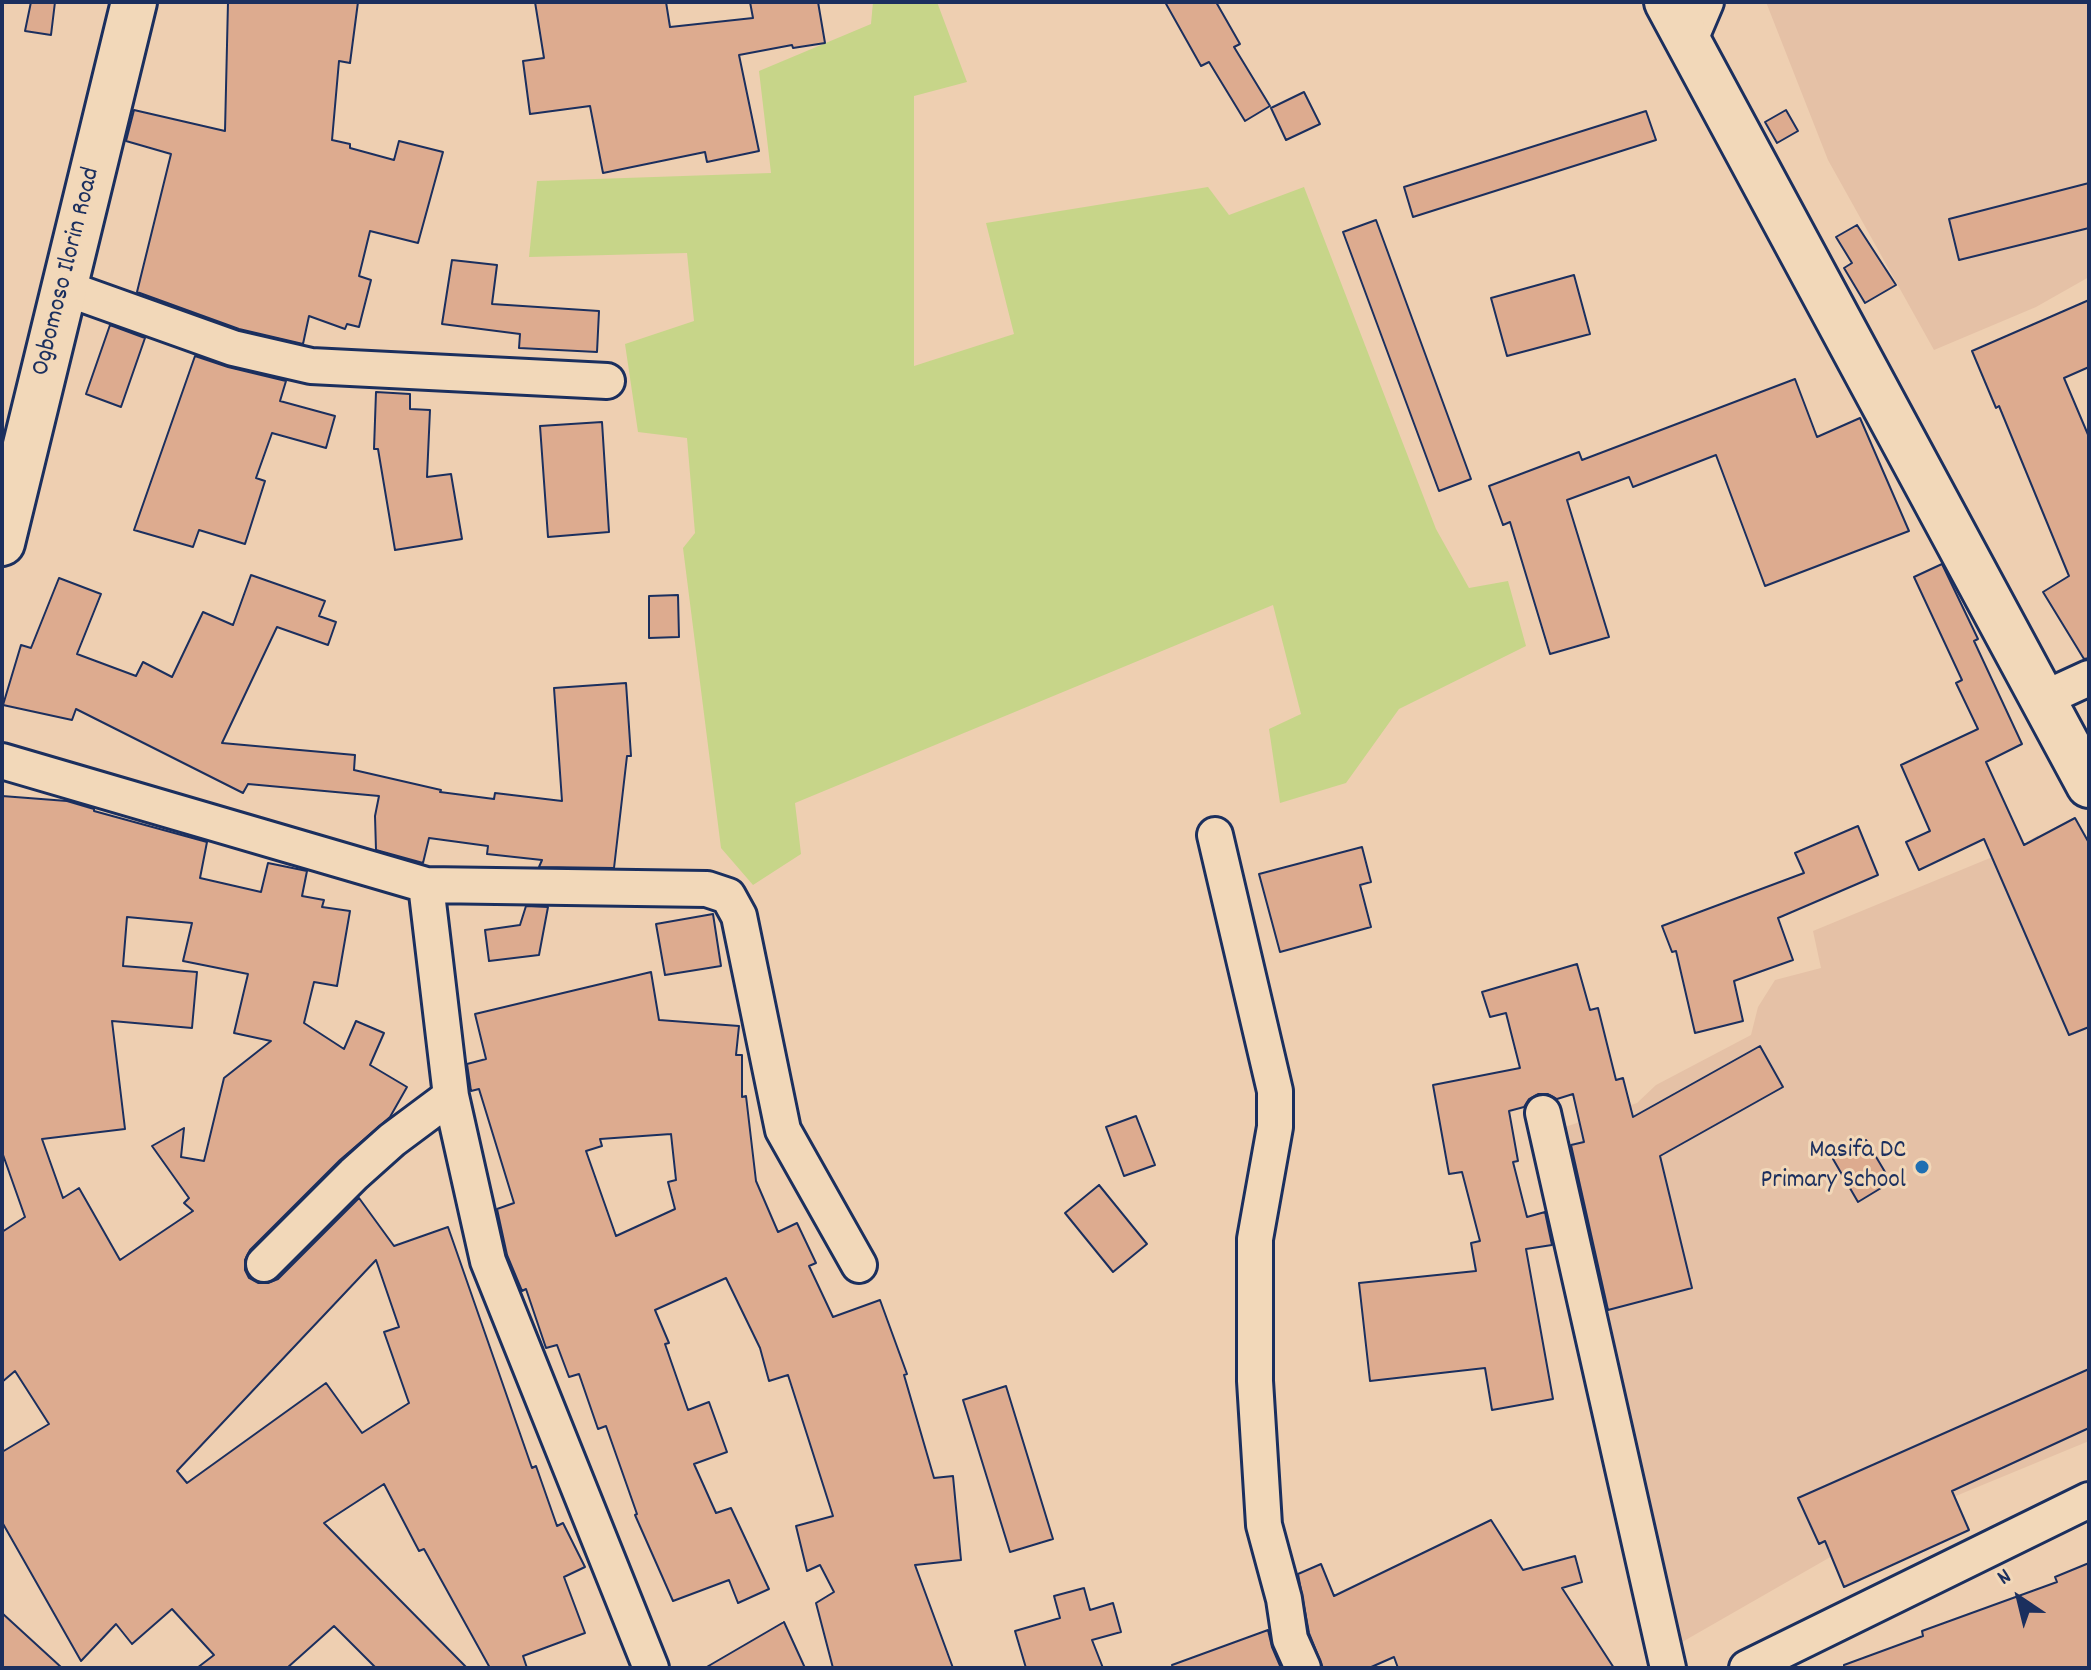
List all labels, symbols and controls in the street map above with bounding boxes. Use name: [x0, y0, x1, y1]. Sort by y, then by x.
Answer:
street label: Ogbomoso Ilorin Road: [27, 164, 109, 380]
place label: Masifa DC Primary School: [1760, 1136, 1906, 1198]
marker: Masifa DC Primary School: [1913, 1158, 1931, 1176]
north arrow: [1979, 1558, 2059, 1638]
text: N: [1992, 1562, 2018, 1594]

